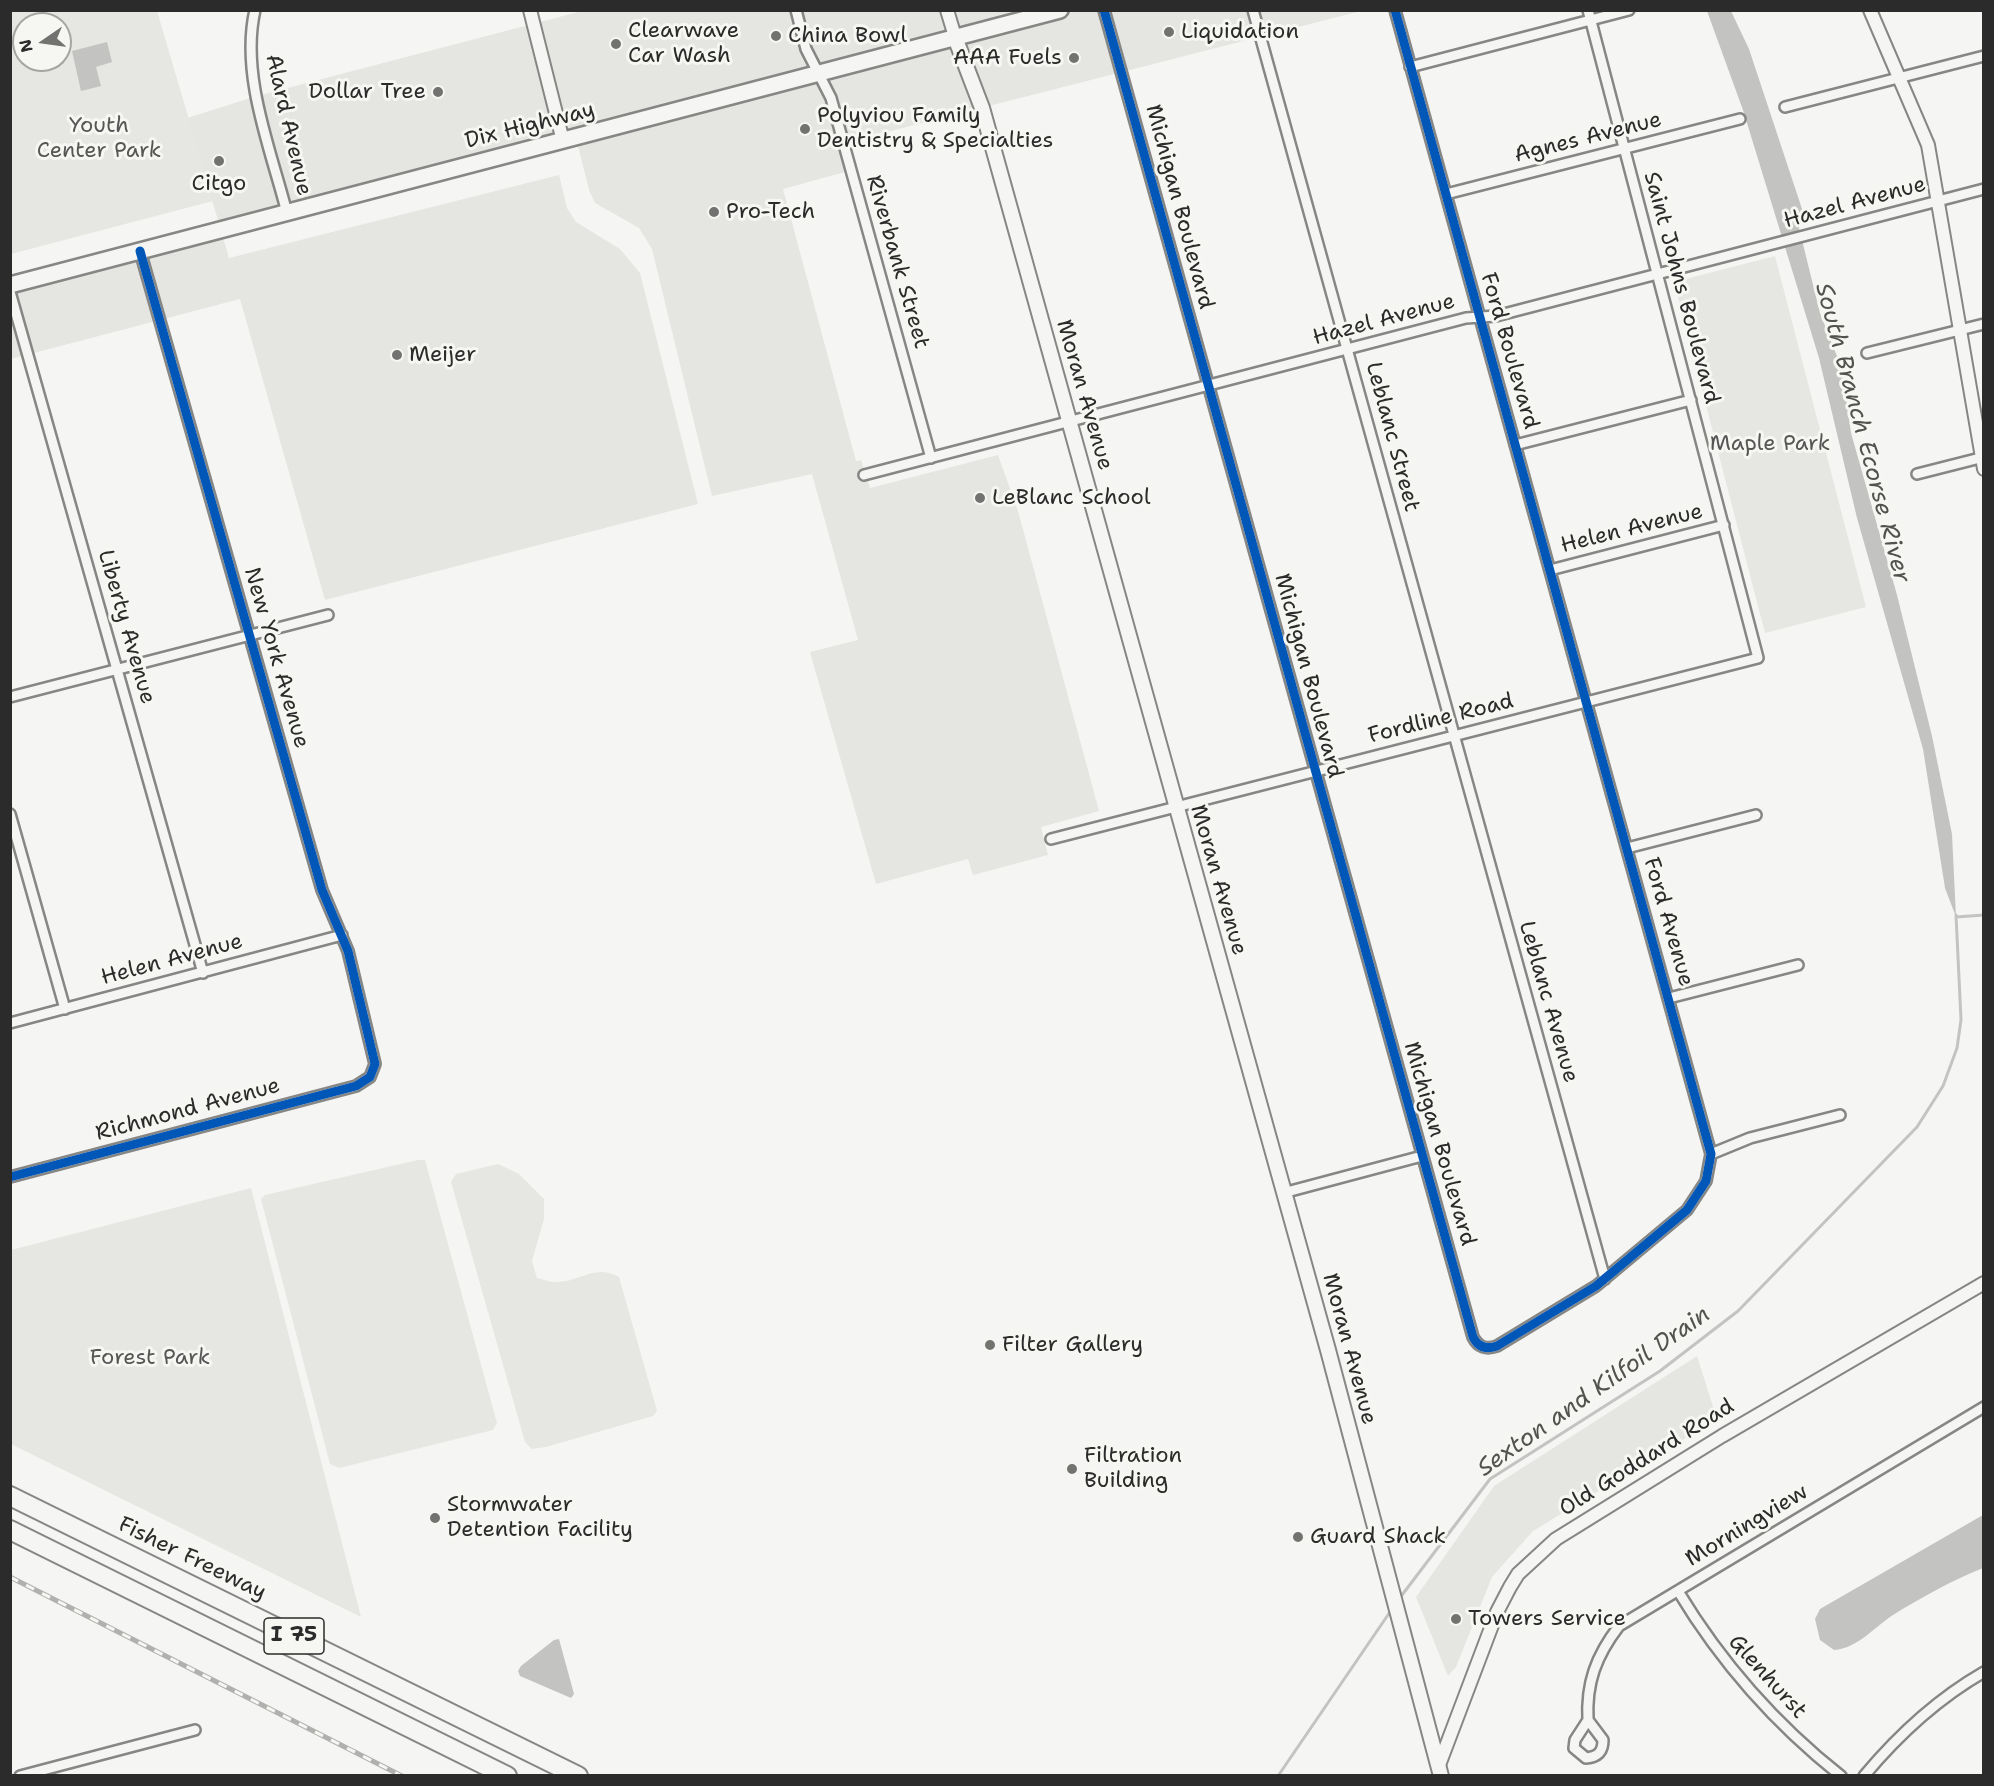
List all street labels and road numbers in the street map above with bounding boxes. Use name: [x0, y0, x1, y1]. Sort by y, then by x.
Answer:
street label: Alard Avenue: [259, 52, 317, 198]
street label: Dix Highway: [462, 97, 598, 155]
street label: Michigan Boulevard: [1139, 102, 1219, 312]
street label: Agnes Avenue: [1512, 107, 1664, 169]
street label: Saint Johns Boulevard: [1637, 169, 1725, 407]
street label: Hazel Avenue: [1781, 171, 1929, 235]
street label: Riverbank Street: [860, 172, 934, 352]
street label: Ford Boulevard: [1474, 270, 1544, 432]
street label: Hazel Avenue: [1310, 288, 1458, 352]
street label: Moran Avenue: [1050, 317, 1118, 473]
street label: Leblanc Street: [1359, 359, 1425, 515]
street label: Helen Avenue: [1558, 499, 1706, 559]
street label: Liberty Avenue: [91, 547, 161, 707]
street label: New York Avenue: [238, 565, 314, 751]
street label: Michigan Boulevard: [1268, 571, 1348, 781]
street label: Fordline Road: [1366, 688, 1516, 750]
street label: Moran Avenue: [1184, 802, 1252, 958]
street label: Ford Avenue: [1637, 854, 1699, 990]
street label: Leblanc Avenue: [1512, 918, 1584, 1086]
street label: Helen Avenue: [98, 928, 246, 992]
street label: Michigan Boulevard: [1397, 1039, 1481, 1249]
street label: Richmond Avenue: [93, 1073, 283, 1147]
street label: Moran Avenue: [1316, 1271, 1382, 1427]
street label: Old Goddard Road: [1555, 1393, 1739, 1523]
street label: Morningview: [1681, 1479, 1813, 1573]
street label: Fisher Freeway: [114, 1512, 270, 1606]
road number: I 75: [264, 1618, 324, 1654]
street label: Glenhurst: [1722, 1629, 1812, 1725]

